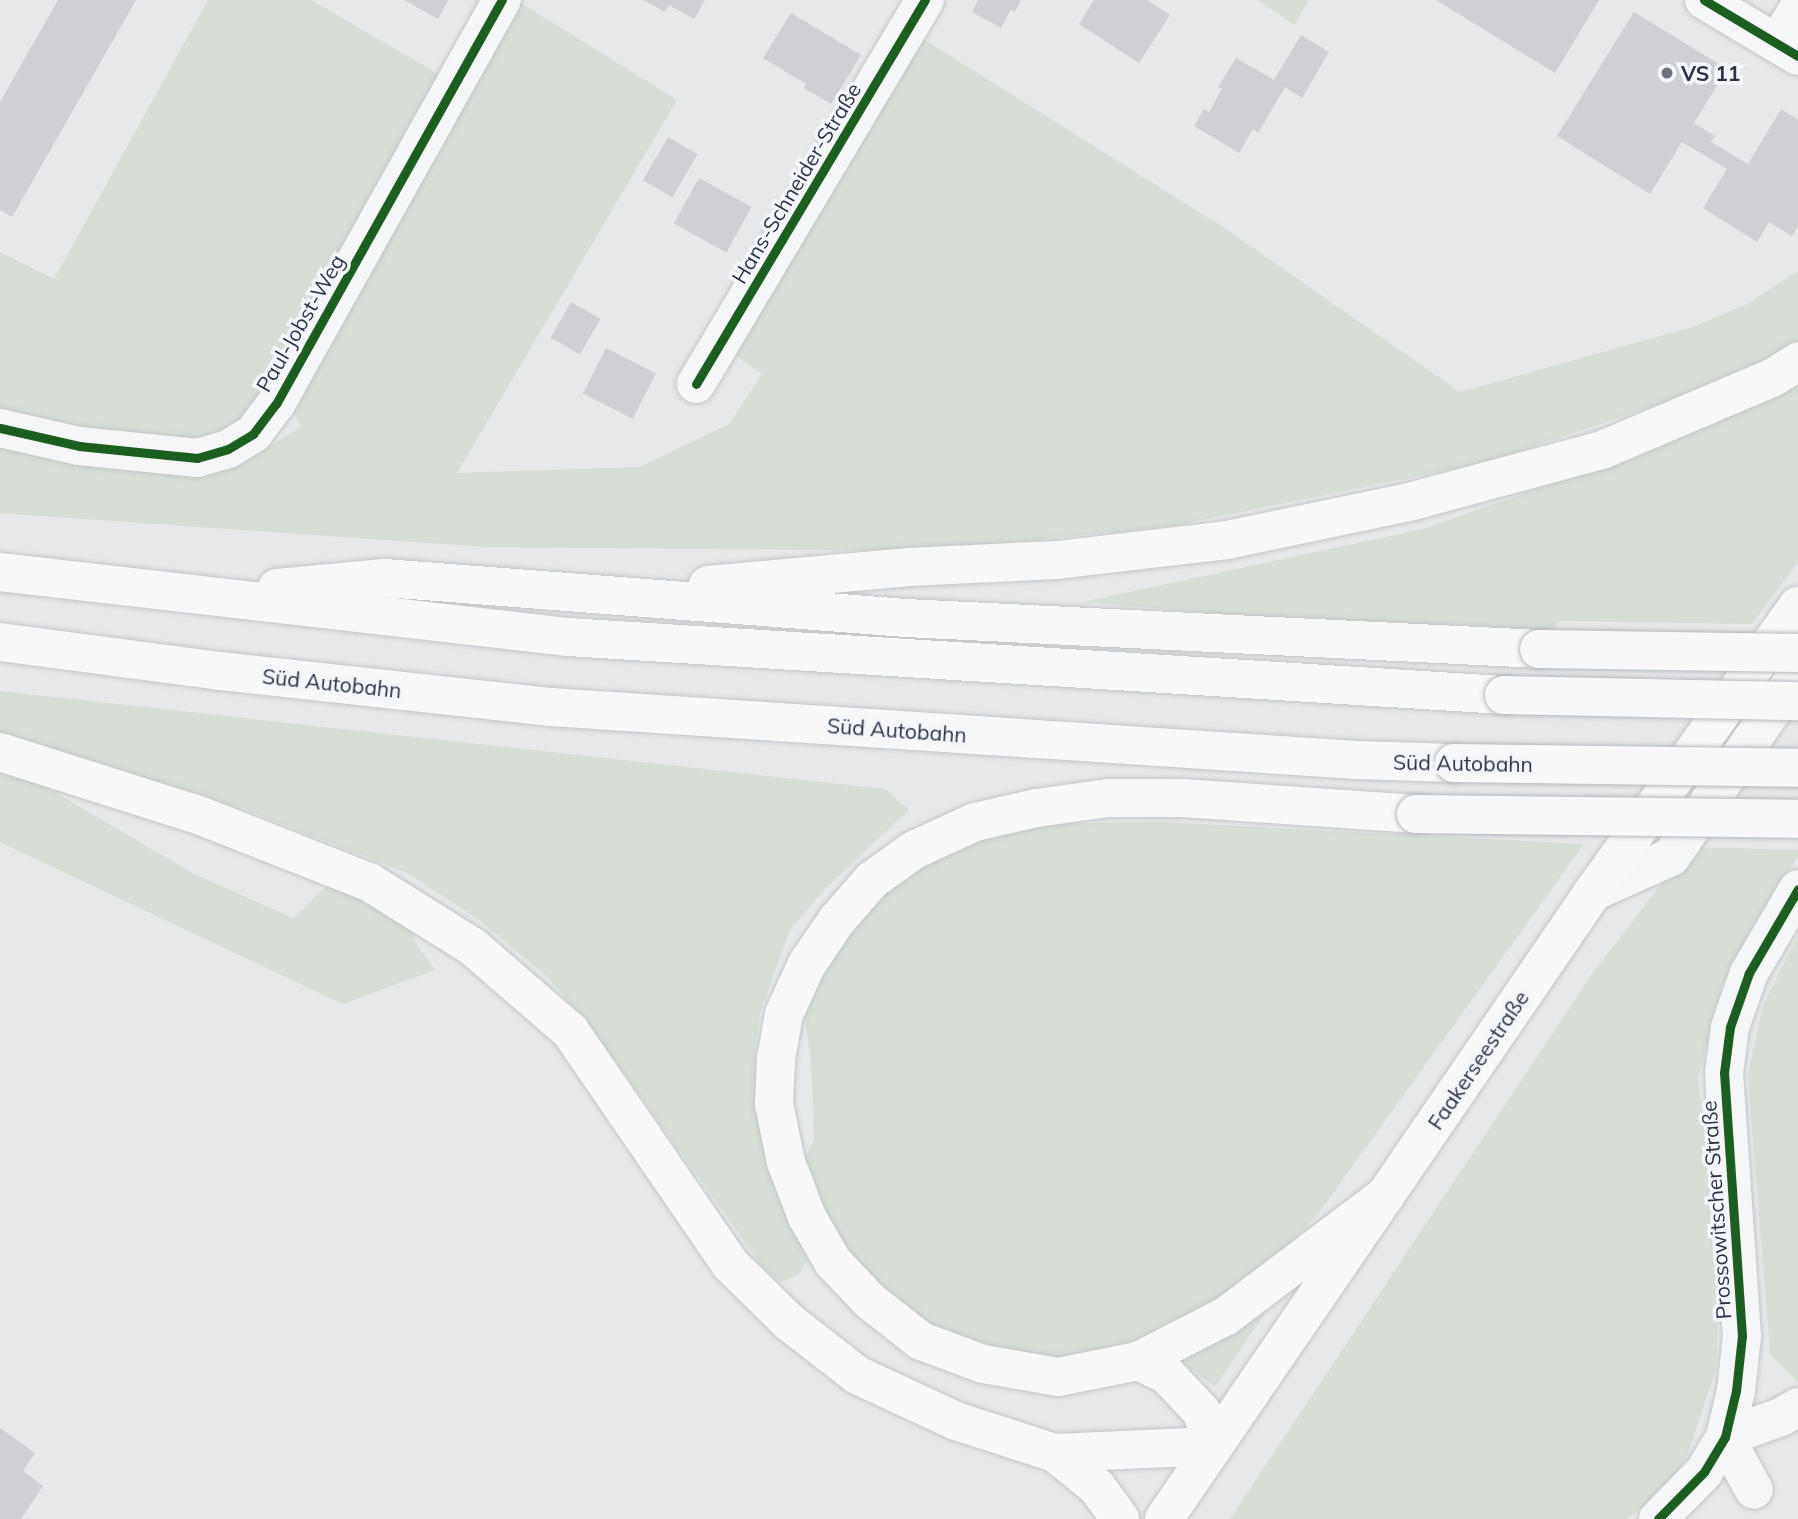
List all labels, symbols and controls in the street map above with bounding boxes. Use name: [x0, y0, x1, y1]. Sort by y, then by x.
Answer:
place label: VS 11: [1681, 60, 1740, 86]
marker: VS 11: [1659, 65, 1675, 81]
street label: Hans-Schneider-Straße: [726, 78, 866, 288]
street label: Paul-Jobst-Weg: [250, 250, 350, 396]
street label: Süd Autobahn: [261, 663, 403, 703]
street label: Süd Autobahn: [826, 713, 968, 747]
street label: Süd Autobahn: [1393, 749, 1533, 777]
street label: Faakerseestraße: [1422, 986, 1534, 1134]
street label: Prossowitscher Straße: [1696, 1100, 1736, 1320]

